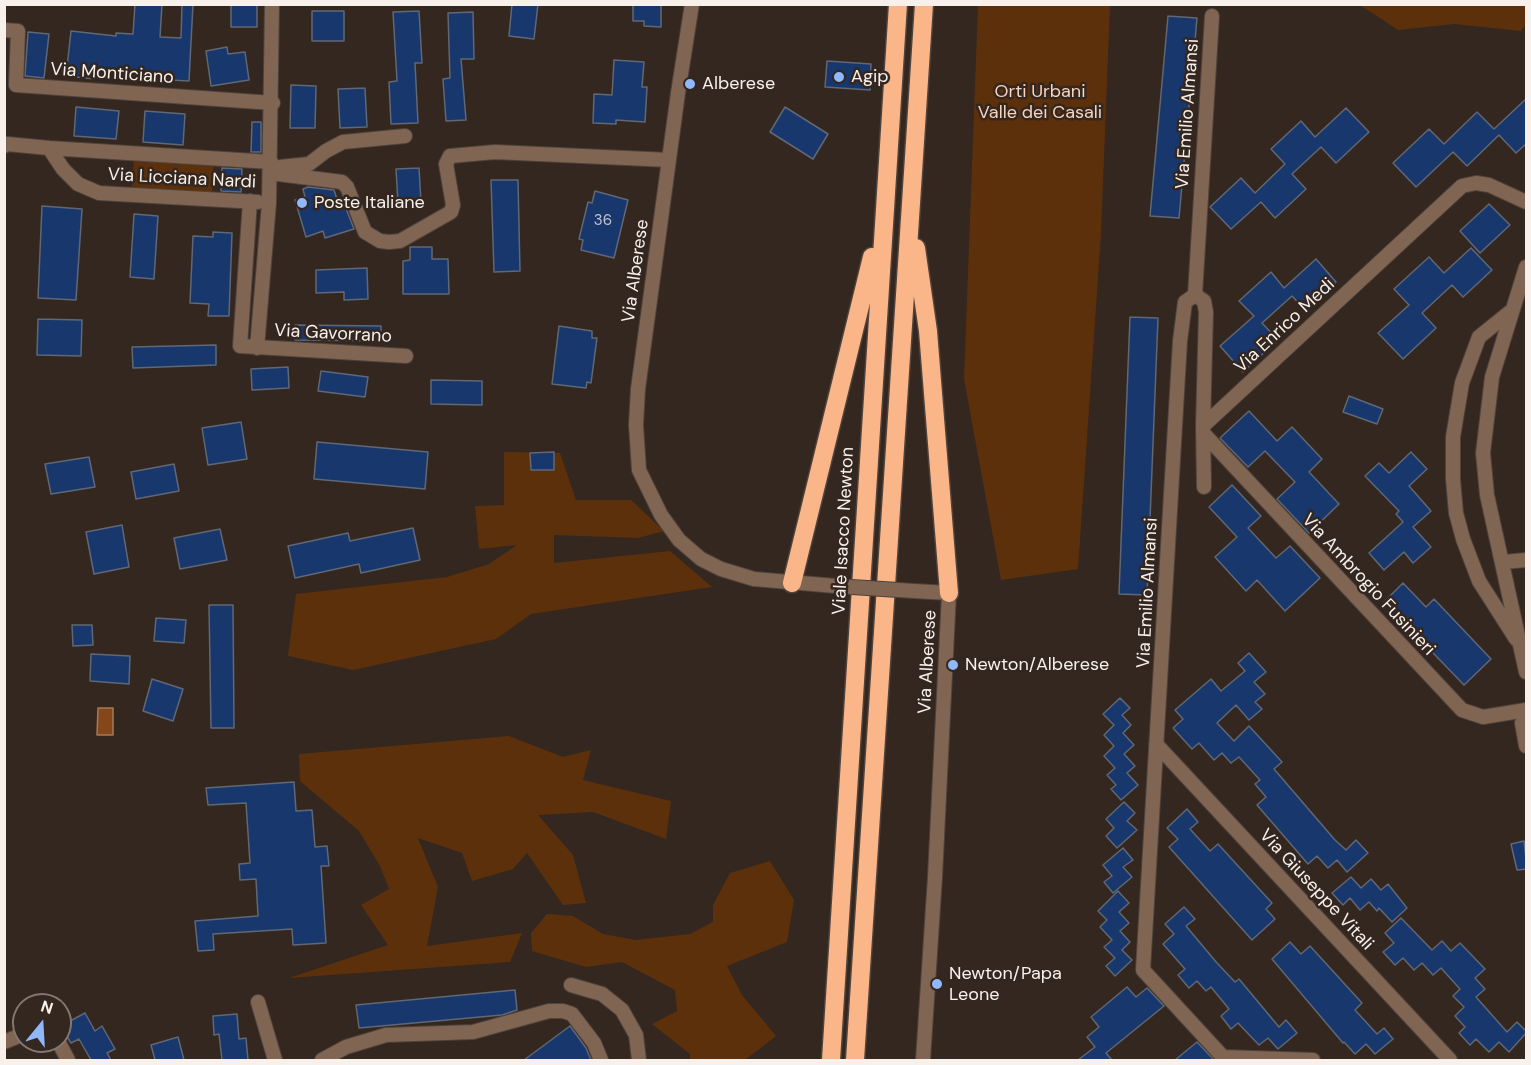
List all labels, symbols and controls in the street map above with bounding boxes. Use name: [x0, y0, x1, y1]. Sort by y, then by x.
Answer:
street label: Via Emilio Almansi: [1172, 38, 1204, 190]
street label: Via Monticiano: [49, 59, 175, 89]
place label: Agip: [851, 66, 889, 88]
marker: Agip: [832, 70, 846, 84]
place label: Alberese: [702, 73, 775, 95]
marker: Alberese: [683, 77, 697, 91]
park label: Orti Urbani Valle dei Casali: [978, 81, 1102, 124]
street label: Via Licciana Nardi: [107, 164, 257, 194]
place label: Poste Italiane: [314, 192, 425, 214]
marker: Poste Italiane: [295, 196, 309, 210]
house number: 36: [594, 212, 612, 230]
street label: Via Alberese: [618, 218, 654, 324]
street label: Via Enrico Medi: [1230, 274, 1340, 378]
street label: Via Gavorrano: [274, 320, 392, 348]
street label: Viale Isacco Newton: [829, 446, 859, 616]
street label: Via Ambrogio Fusinieri: [1297, 510, 1439, 660]
street label: Via Emilio Almansi: [1133, 517, 1163, 669]
street label: Via Alberese: [914, 609, 942, 715]
place label: Newton/Alberese: [965, 654, 1109, 676]
marker: Newton/Alberese: [946, 658, 960, 672]
street label: Via Giuseppe Vitali: [1254, 825, 1378, 955]
place label: Newton/Papa Leone: [949, 963, 1062, 1006]
marker: Newton/Papa Leone: [930, 977, 944, 991]
north arrow: [12, 993, 72, 1053]
text: N: [38, 996, 56, 1019]

